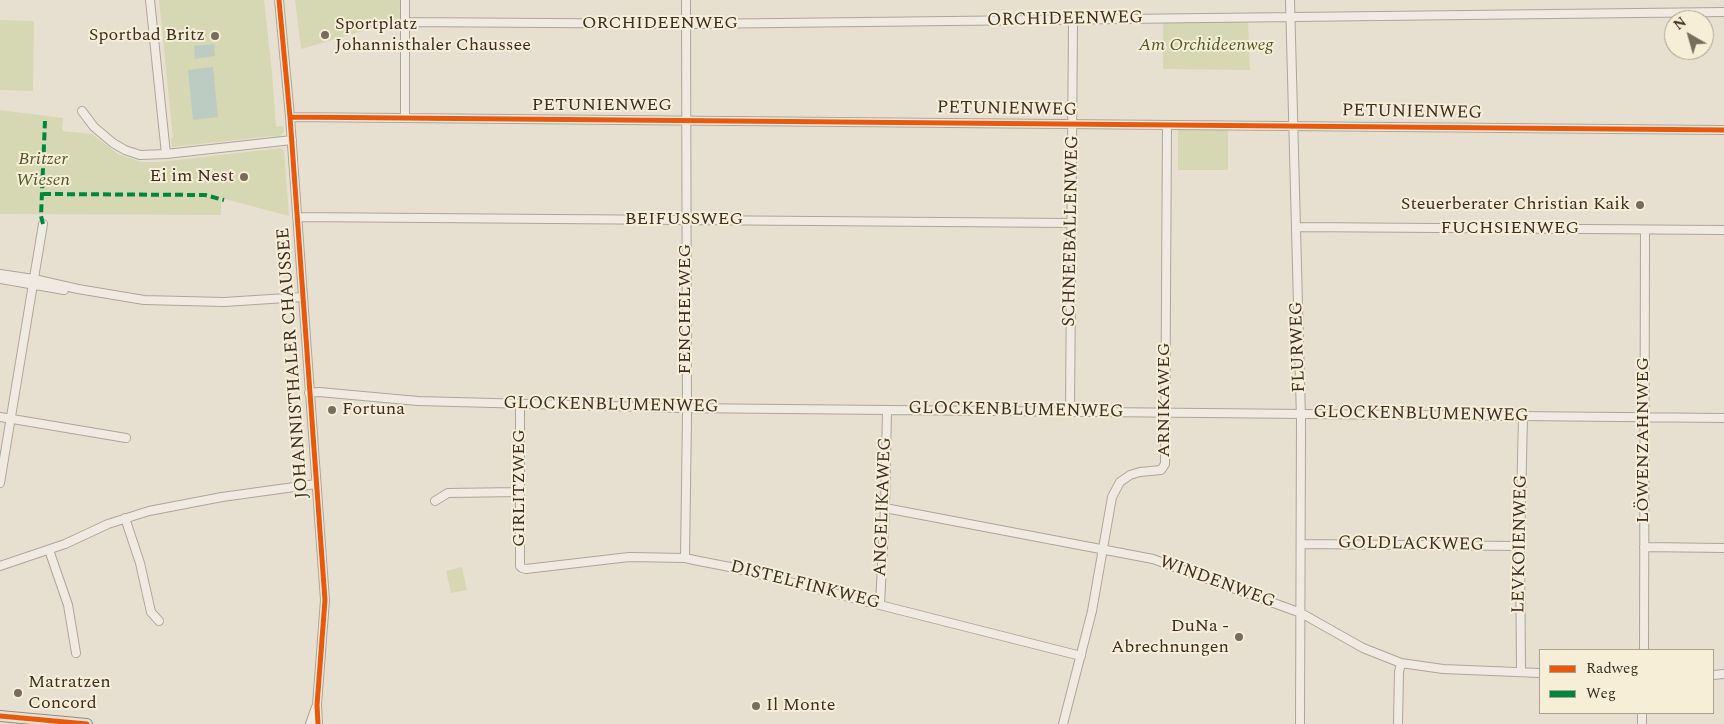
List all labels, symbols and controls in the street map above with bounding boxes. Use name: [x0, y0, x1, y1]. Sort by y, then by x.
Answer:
street label: ORCHIDEENWEG: [987, 8, 1143, 32]
north arrow: [1664, 10, 1714, 60]
text: N: [1669, 12, 1691, 35]
street label: ORCHIDEENWEG: [582, 13, 738, 35]
place label: Sportplatz Johannisthaler Chaussee: [335, 14, 531, 56]
place label: Sportbad Britz: [89, 25, 205, 47]
marker: Sportplatz Johannisthaler Chaussee: [319, 29, 331, 41]
marker: Sportbad Britz: [209, 30, 221, 42]
park label: Am Orchideenweg: [1139, 35, 1273, 57]
street label: PETUNIENWEG: [532, 95, 672, 117]
street label: PETUNIENWEG: [937, 98, 1077, 122]
street label: PETUNIENWEG: [1342, 101, 1482, 125]
street label: SCHNEEBALLENWEG: [1060, 135, 1084, 327]
park label: Britzer Wiesen: [16, 149, 70, 192]
place label: Ei im Nest: [149, 166, 234, 188]
marker: Ei im Nest: [238, 171, 250, 183]
place label: Steuerberater Christian Kaik: [1401, 194, 1630, 216]
marker: Steuerberater Christian Kaik: [1634, 199, 1646, 211]
street label: BEIFUSSWEG: [625, 209, 743, 231]
street label: FUCHSIENWEG: [1441, 218, 1579, 240]
street label: JOHANNISTHALER CHAUSSEE: [274, 227, 314, 499]
street label: FENCHELWEG: [675, 244, 697, 374]
street label: FLURWEG: [1287, 301, 1311, 393]
street label: ARNIKAWEG: [1154, 342, 1176, 458]
street label: LÖWENZAHNWEG: [1633, 357, 1655, 523]
street label: GLOCKENBLUMENWEG: [503, 393, 719, 419]
street label: GLOCKENBLUMENWEG: [908, 398, 1124, 424]
place label: Fortuna: [342, 399, 405, 421]
street label: GLOCKENBLUMENWEG: [1313, 402, 1529, 428]
marker: Fortuna: [326, 404, 338, 416]
street label: GIRLITZWEG: [509, 429, 531, 547]
street label: ANGELIKAWEG: [871, 437, 897, 577]
street label: LEVKOIENWEG: [1509, 474, 1533, 614]
street label: GOLDLACKWEG: [1338, 533, 1484, 557]
street label: WINDENWEG: [1156, 552, 1278, 614]
street label: DISTELFINKWEG: [728, 557, 882, 615]
place label: DuNa - Abrechnungen: [1111, 616, 1229, 659]
marker: DuNa - Abrechnungen: [1233, 631, 1245, 643]
legend: [1539, 649, 1714, 714]
text: Radweg: [1586, 657, 1639, 680]
place label: Matratzen Concord: [28, 672, 111, 714]
text: Weg: [1586, 682, 1616, 705]
marker: Matratzen Concord: [12, 687, 24, 699]
place label: Il Monte: [766, 695, 835, 717]
marker: Il Monte: [750, 700, 762, 712]

